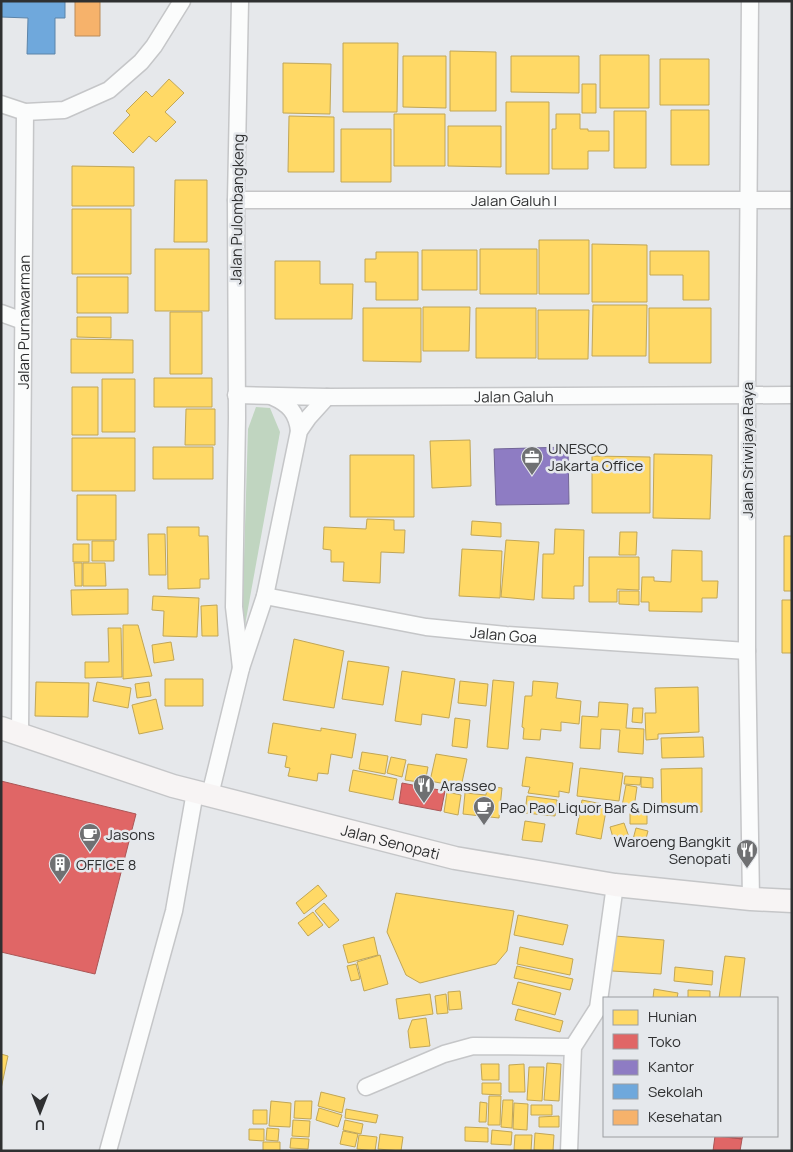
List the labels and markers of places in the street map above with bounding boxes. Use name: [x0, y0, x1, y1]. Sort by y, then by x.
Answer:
place label: UNESCO Jakarta Office: [548, 438, 643, 476]
office icon: UNESCO Jakarta Office: [520, 445, 544, 476]
restaurant icon: Arasseo: [412, 773, 436, 804]
place label: Arasseo: [440, 775, 496, 796]
cafe icon: Pao Pao Liquor Bar & Dimsum: [472, 795, 496, 826]
place label: Pao Pao Liquor Bar & Dimsum: [500, 797, 699, 818]
cafe icon: Jasons: [78, 822, 102, 853]
place label: Jasons: [106, 824, 155, 845]
place label: Waroeng Bangkit Senopati: [614, 831, 731, 869]
restaurant icon: Waroeng Bangkit Senopati: [735, 838, 759, 869]
building icon: OFFICE 8: [48, 852, 72, 883]
place label: OFFICE 8: [76, 854, 136, 875]

